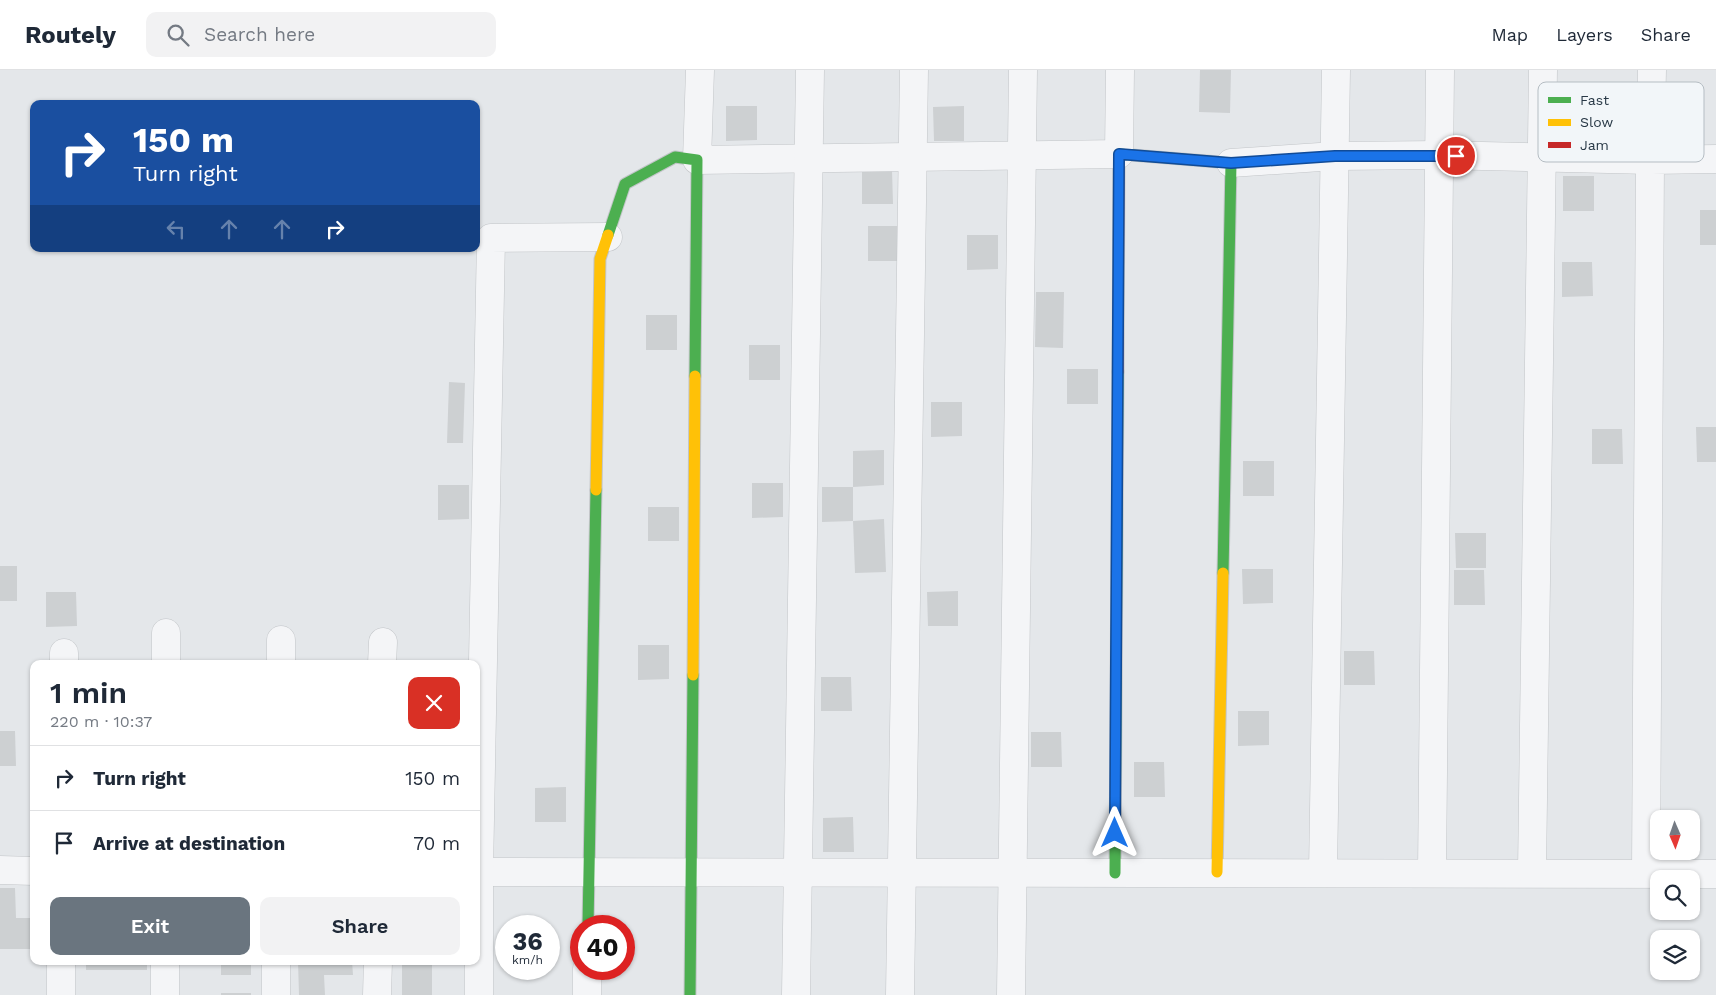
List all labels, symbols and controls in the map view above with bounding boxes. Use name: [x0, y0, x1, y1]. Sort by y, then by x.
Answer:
search box: [146, 12, 496, 57]
text: Routely: [25, 21, 116, 49]
icon: search: [164, 21, 192, 49]
text: Search here: [204, 23, 315, 46]
text: Map: [1491, 24, 1528, 45]
text: Layers: [1556, 24, 1613, 45]
text: Share: [1641, 24, 1691, 45]
legend: [1538, 82, 1704, 162]
text: Fast: [1580, 92, 1609, 108]
text: Slow: [1580, 114, 1613, 130]
text: 150 m: [133, 119, 234, 161]
icon: right: [50, 120, 115, 185]
pin: [1435, 135, 1477, 177]
text: Jam: [1580, 137, 1609, 153]
icon: arrive: [1442, 142, 1470, 170]
text: Turn right: [133, 161, 238, 186]
icon: left: [162, 215, 190, 243]
icon: ahead: [215, 215, 243, 243]
icon: ahead: [268, 215, 296, 243]
icon: right: [321, 215, 349, 243]
text: 1 min: [50, 675, 127, 710]
button: close: [408, 677, 460, 729]
text: 220 m · 10:37: [50, 712, 152, 731]
icon: right: [50, 764, 78, 792]
text: Turn right: [93, 767, 186, 790]
text: 150 m: [405, 767, 460, 790]
position arrow: [1088, 806, 1140, 858]
north arrow: [1650, 810, 1700, 860]
map controls: [1650, 810, 1700, 980]
icon: arrive: [50, 829, 78, 857]
text: Arrive at destination: [93, 832, 285, 855]
text: 70 m: [413, 832, 460, 855]
button: search: [1650, 870, 1700, 920]
button: Exit: [50, 897, 250, 955]
button: Share: [260, 897, 460, 955]
speed limit sign: 40: [570, 915, 635, 980]
text: 36: [512, 927, 543, 956]
button: layers: [1650, 930, 1700, 980]
text: km/h: [512, 953, 543, 967]

